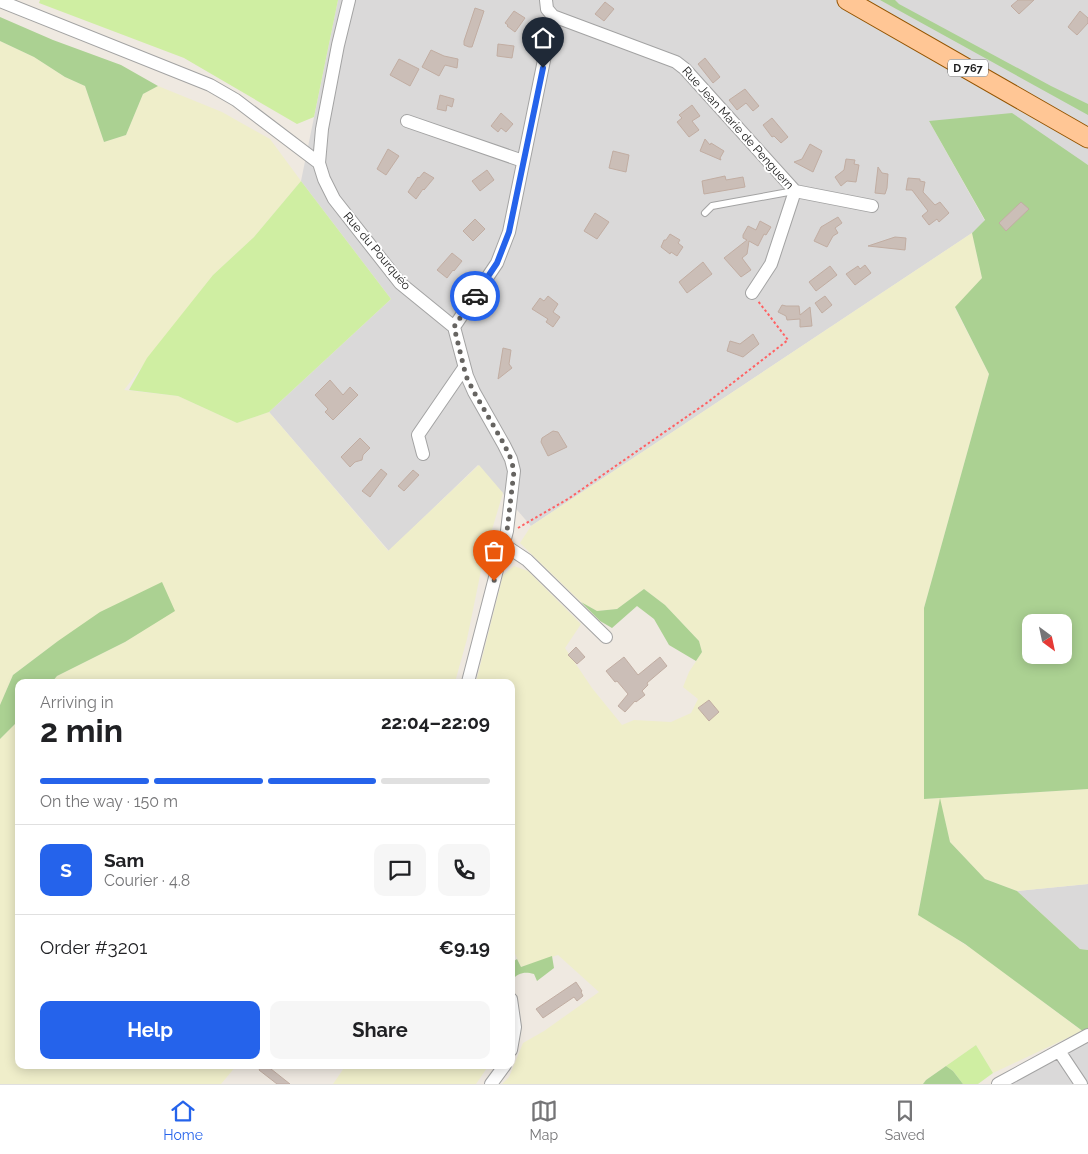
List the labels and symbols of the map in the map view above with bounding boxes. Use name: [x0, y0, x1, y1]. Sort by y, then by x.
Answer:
pin: [522, 17, 564, 68]
road number: D 767: [948, 59, 988, 76]
street label: Rue Jean Marie de Penguern: [679, 64, 797, 192]
street label: Rue du Pourquéo: [340, 209, 414, 293]
courier: [450, 271, 500, 321]
pin: [473, 530, 515, 581]
north arrow: [1022, 614, 1072, 664]

